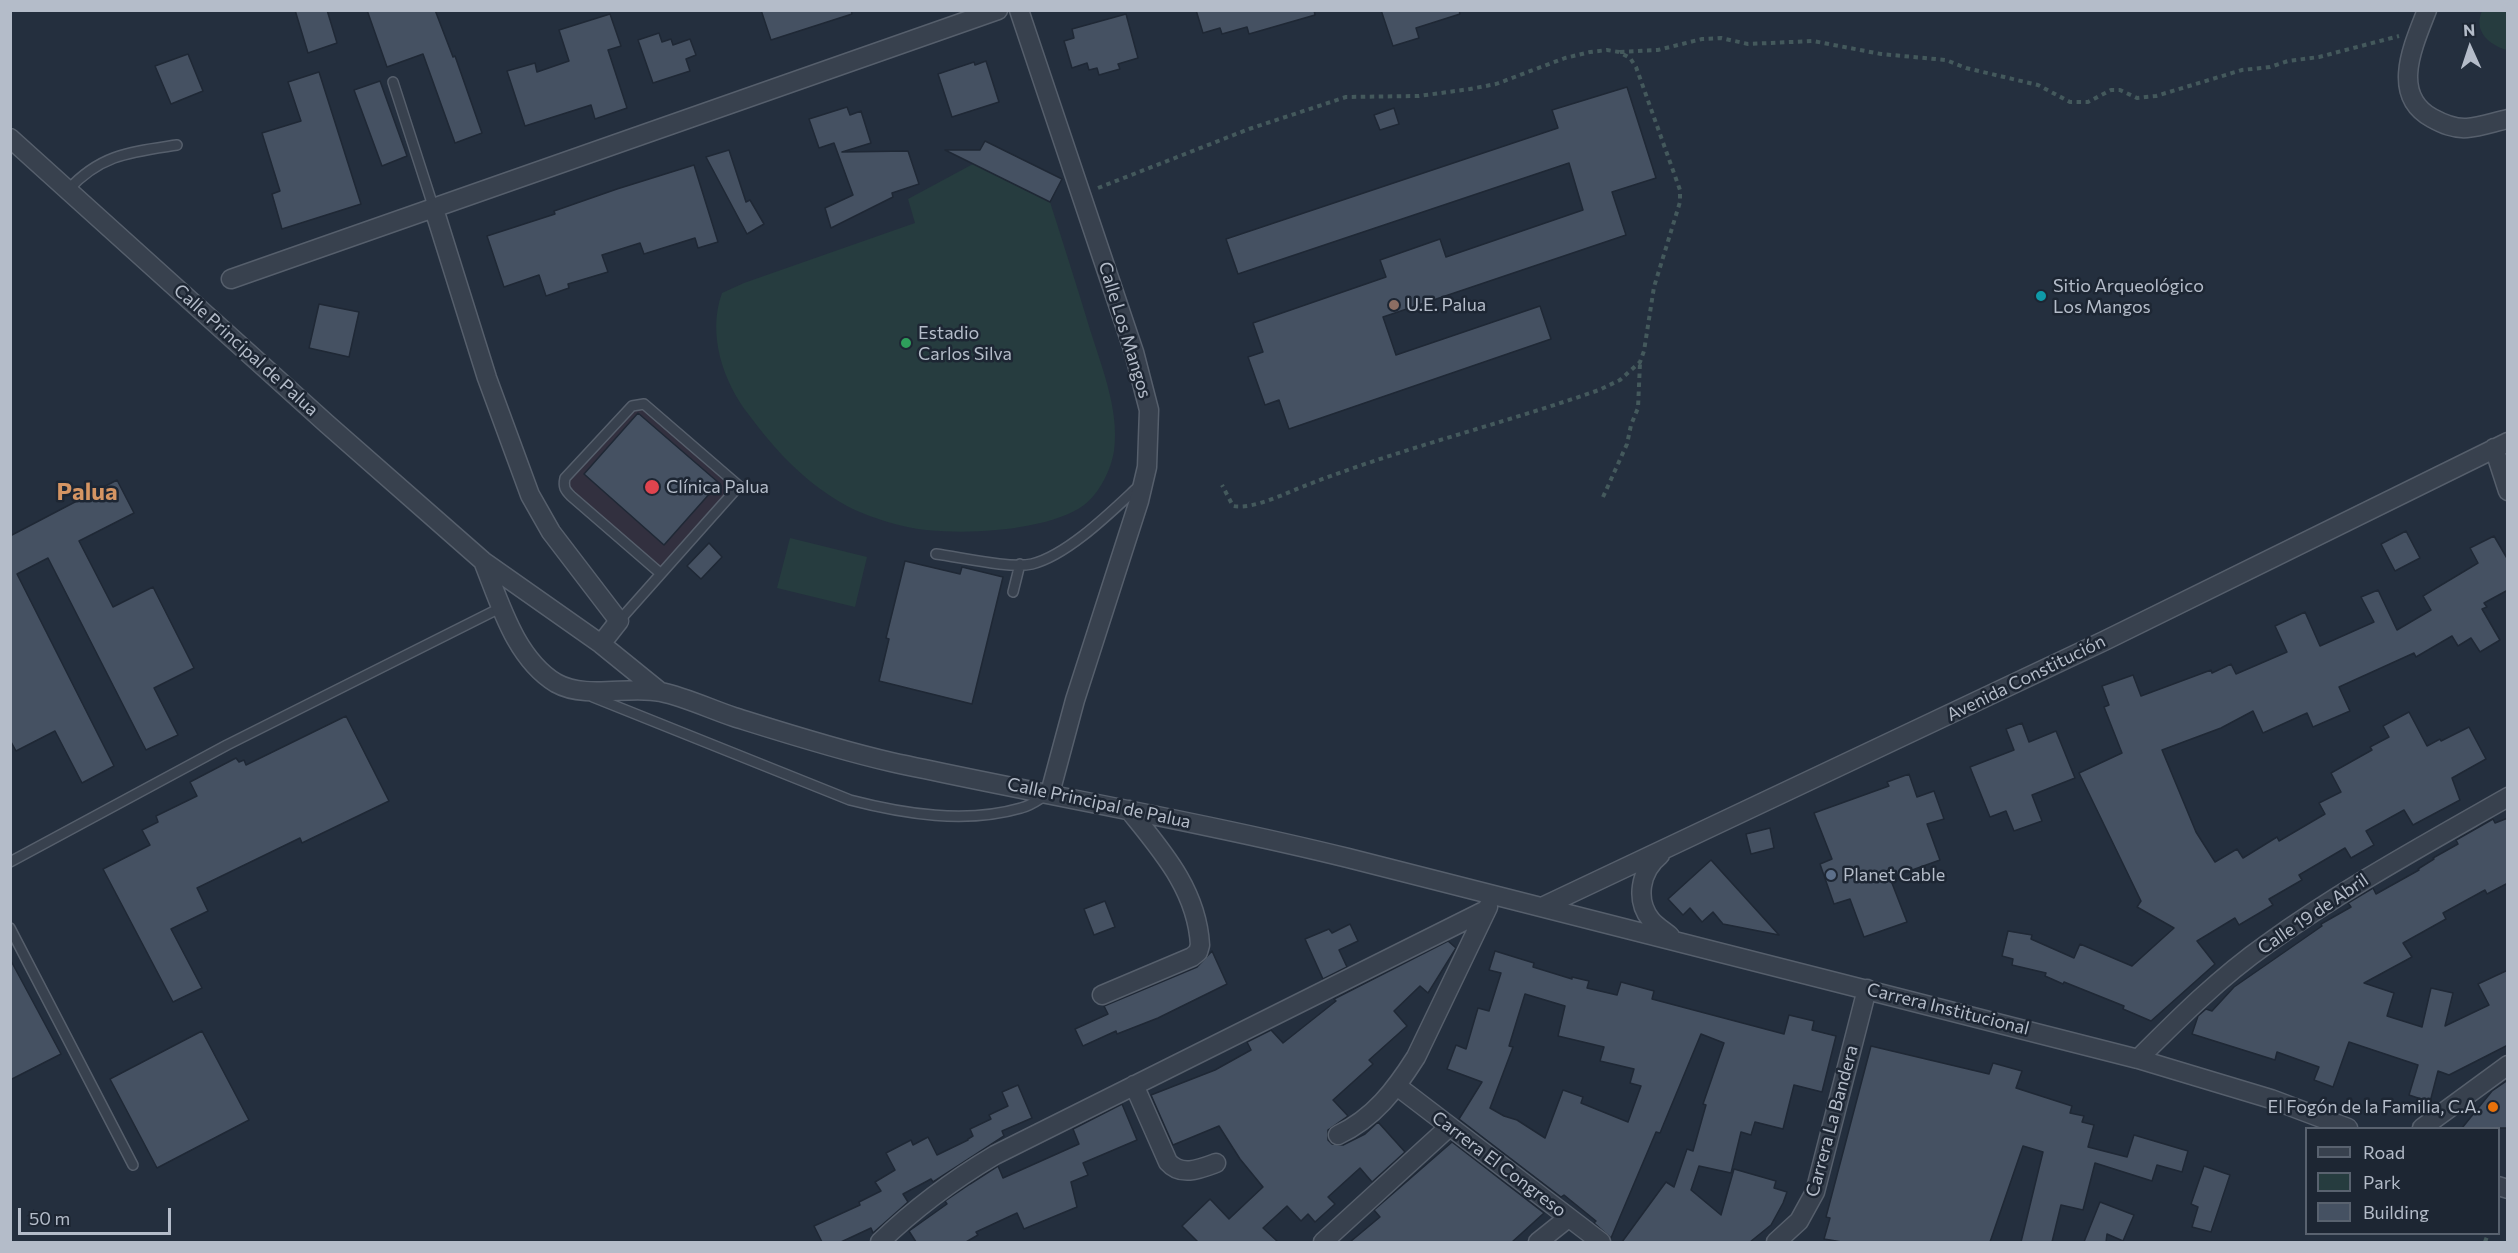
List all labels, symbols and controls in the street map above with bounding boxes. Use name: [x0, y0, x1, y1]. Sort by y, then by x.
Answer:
north arrow: [2440, 18, 2500, 78]
text: N: [2463, 20, 2476, 39]
street label: Calle Los Mangos: [1094, 259, 1156, 401]
place label: Sitio Arqueológico Los Mangos: [2053, 275, 2204, 318]
street label: Calle Principal de Palua: [169, 279, 323, 421]
marker: Sitio Arqueológico Los Mangos: [2034, 289, 2048, 303]
place label: U.E. Palua: [1406, 294, 1486, 316]
marker: U.E. Palua: [1387, 298, 1401, 312]
place label: Estadio Carlos Silva: [918, 322, 1012, 364]
marker: Estadio Carlos Silva: [899, 336, 913, 350]
place label: Clínica Palua: [666, 476, 769, 498]
district label: Palua: [56, 478, 118, 506]
marker: Clínica Palua: [643, 478, 661, 496]
street label: Avenida Constitución: [1943, 630, 2109, 726]
street label: Calle Principal de Palua: [1005, 773, 1193, 833]
place label: Planet Cable: [1843, 864, 1945, 886]
marker: Planet Cable: [1824, 868, 1838, 882]
street label: Calle 19 de Abril: [2254, 869, 2372, 959]
street label: Carrera Institucional: [1865, 978, 2031, 1040]
street label: Carrera La Bandera: [1801, 1043, 1863, 1199]
place label: El Fogón de la Familia, C.A.: [2268, 1096, 2481, 1118]
marker: El Fogón de la Familia, C.A.: [2486, 1100, 2500, 1114]
street label: Carrera El Congreso: [1428, 1107, 1570, 1221]
legend: [2305, 1127, 2500, 1235]
text: Road: [2363, 1141, 2405, 1163]
text: Park: [2363, 1171, 2401, 1193]
scale bar: [21, 1196, 174, 1234]
text: Building: [2363, 1201, 2429, 1223]
text: 50 m: [29, 1207, 70, 1229]

